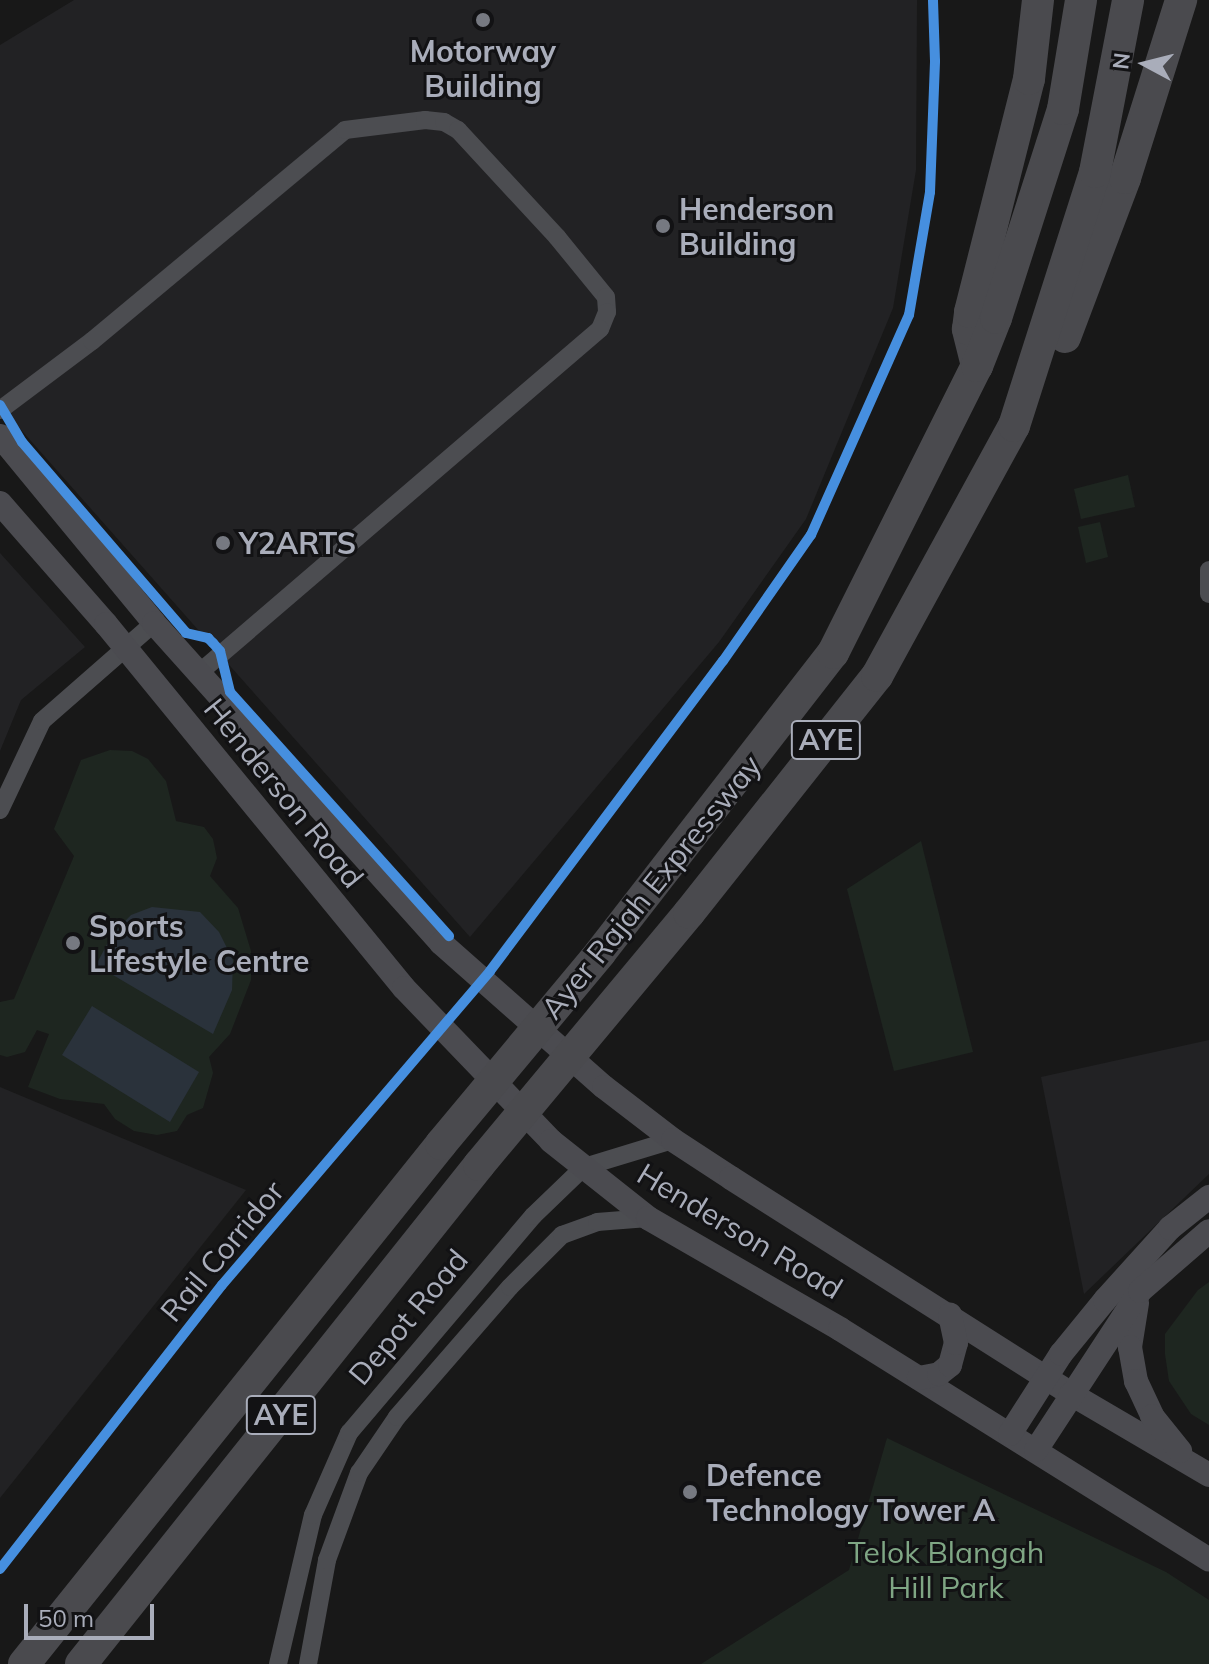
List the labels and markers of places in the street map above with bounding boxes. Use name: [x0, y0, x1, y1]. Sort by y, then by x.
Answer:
marker: Motorway Building: [474, 11, 492, 29]
place label: Motorway Building: [410, 33, 556, 104]
place label: Henderson Building: [679, 191, 834, 262]
marker: Henderson Building: [654, 217, 672, 235]
place label: Y2ARTS: [239, 525, 356, 561]
marker: Y2ARTS: [214, 534, 232, 552]
place label: Sports Lifestyle Centre: [89, 908, 309, 978]
marker: Sports Lifestyle Centre: [64, 934, 82, 952]
place label: Defence Technology Tower A: [706, 1457, 995, 1528]
marker: Defence Technology Tower A: [681, 1483, 699, 1501]

